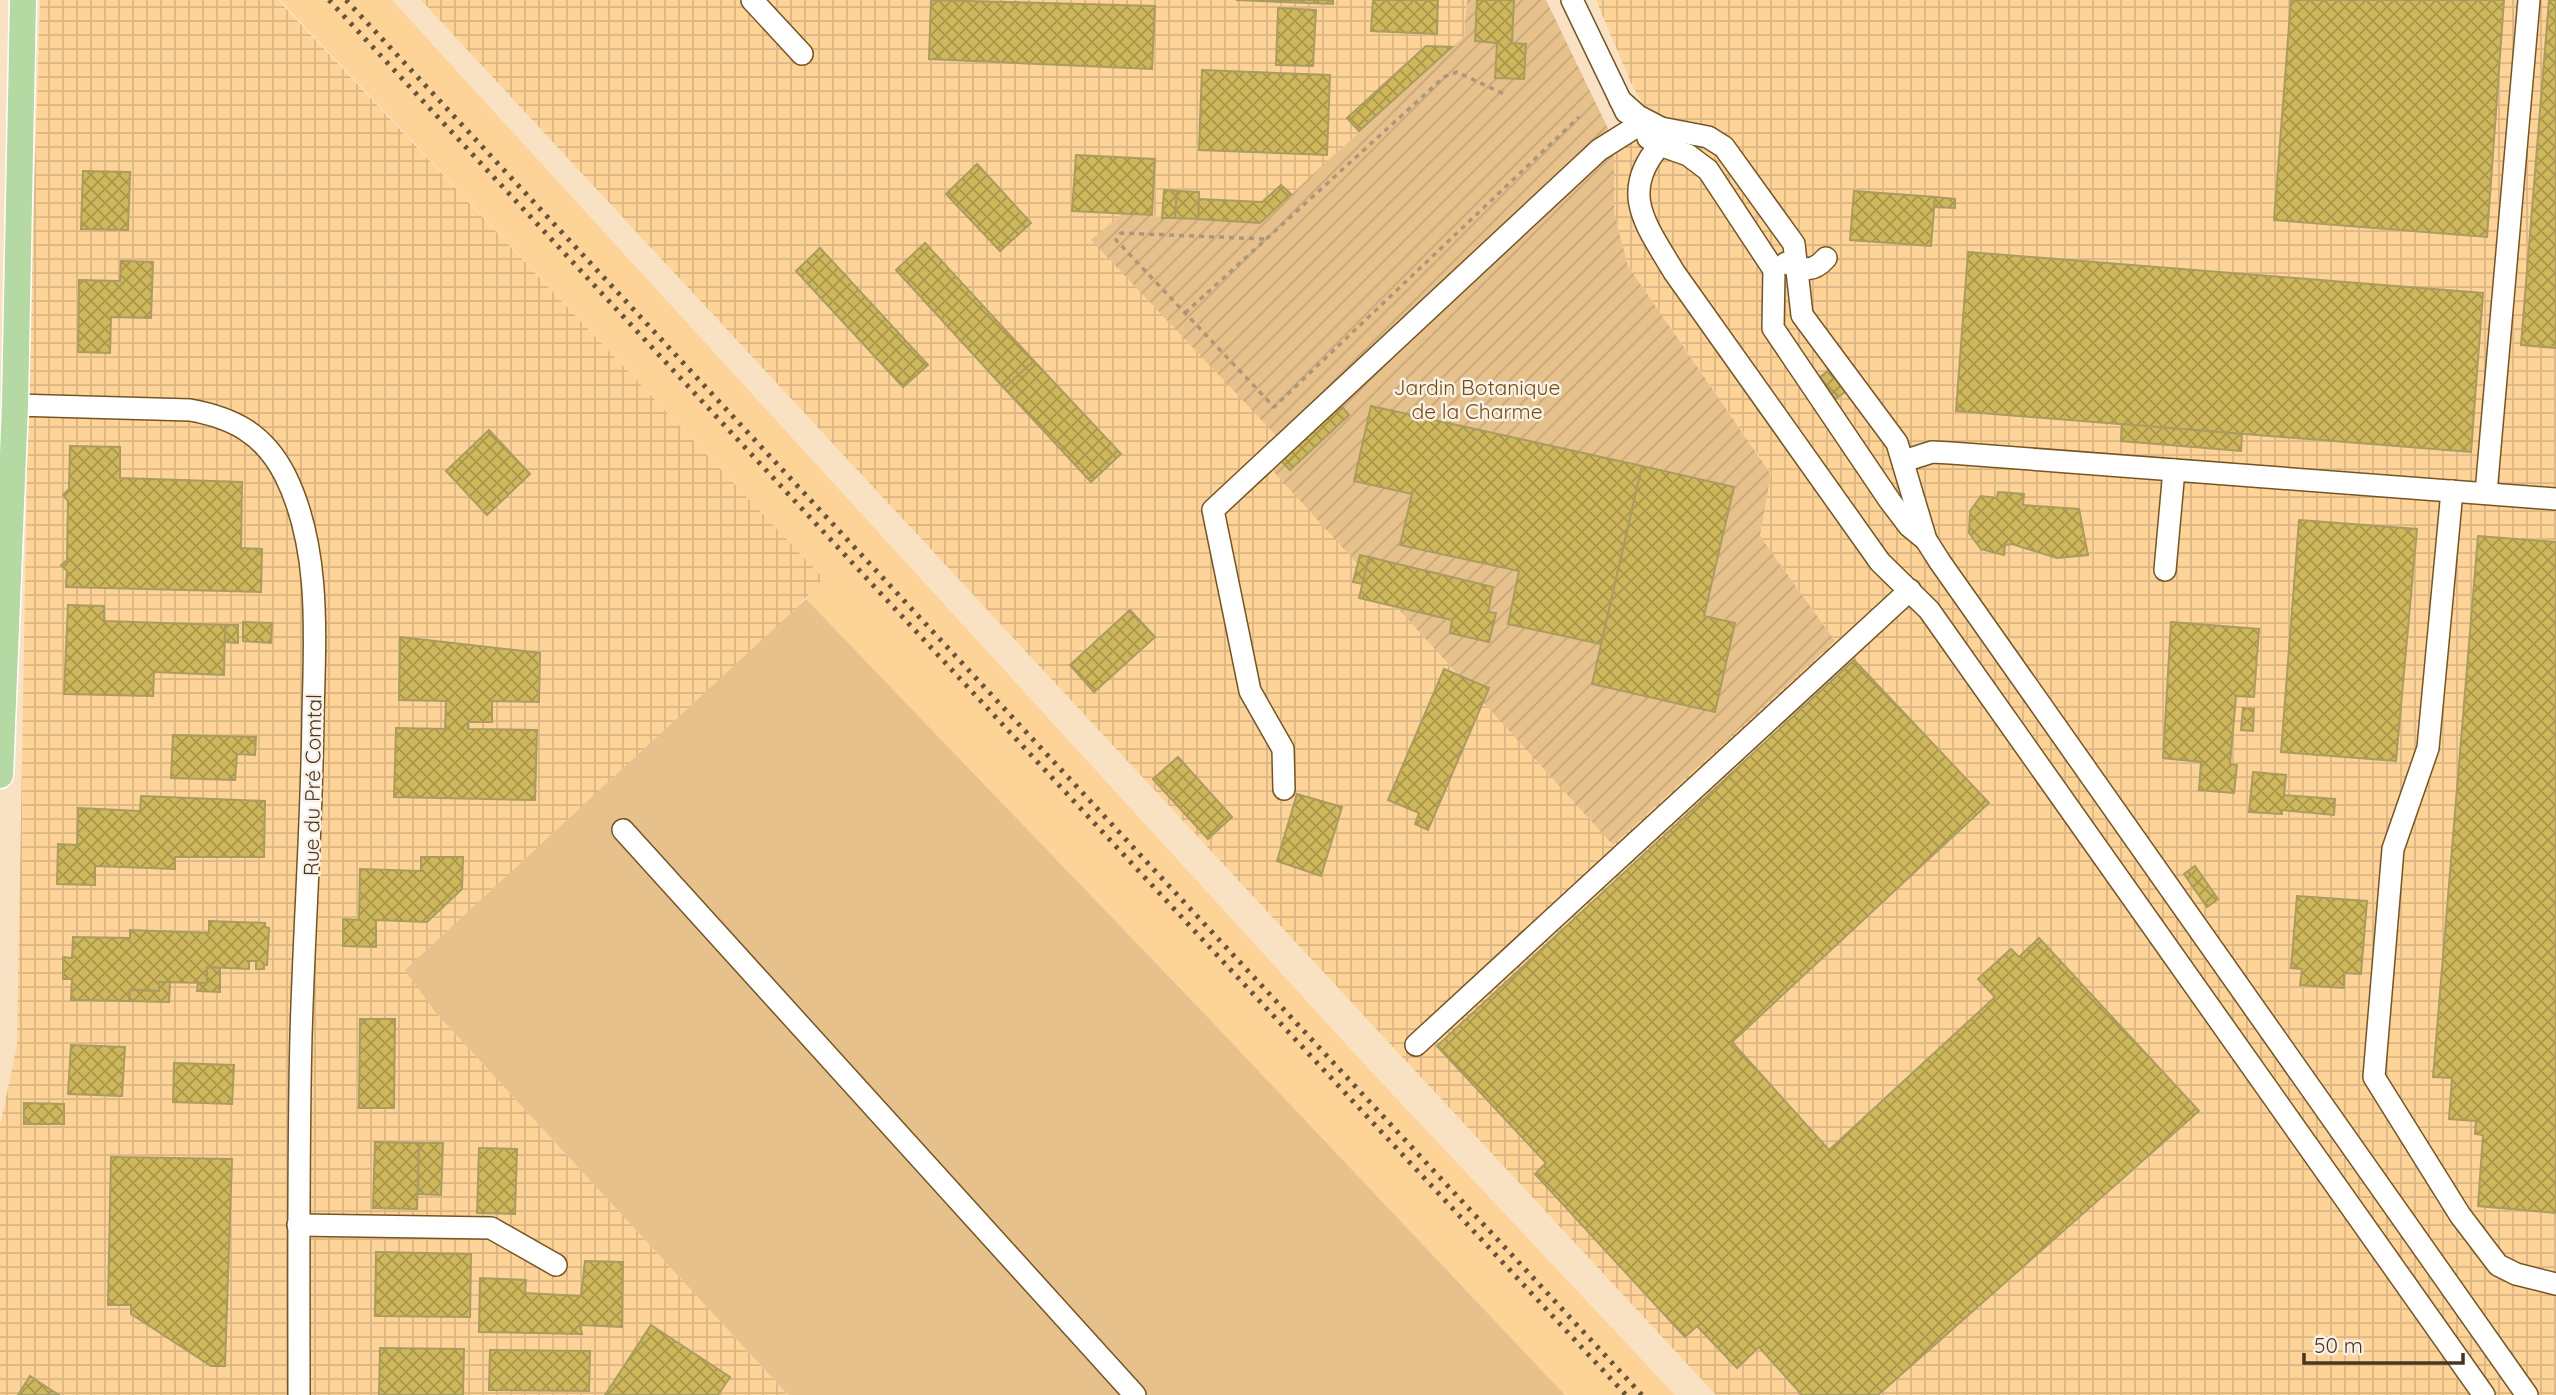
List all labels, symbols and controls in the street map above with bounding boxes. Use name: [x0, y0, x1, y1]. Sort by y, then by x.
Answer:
park label: Jardin Botanique de la Charme: [1394, 374, 1560, 424]
street label: Rue du Pré Comtal: [297, 694, 327, 876]
scale bar: [2304, 1322, 2463, 1366]
text: 50 m: [2314, 1332, 2363, 1358]

